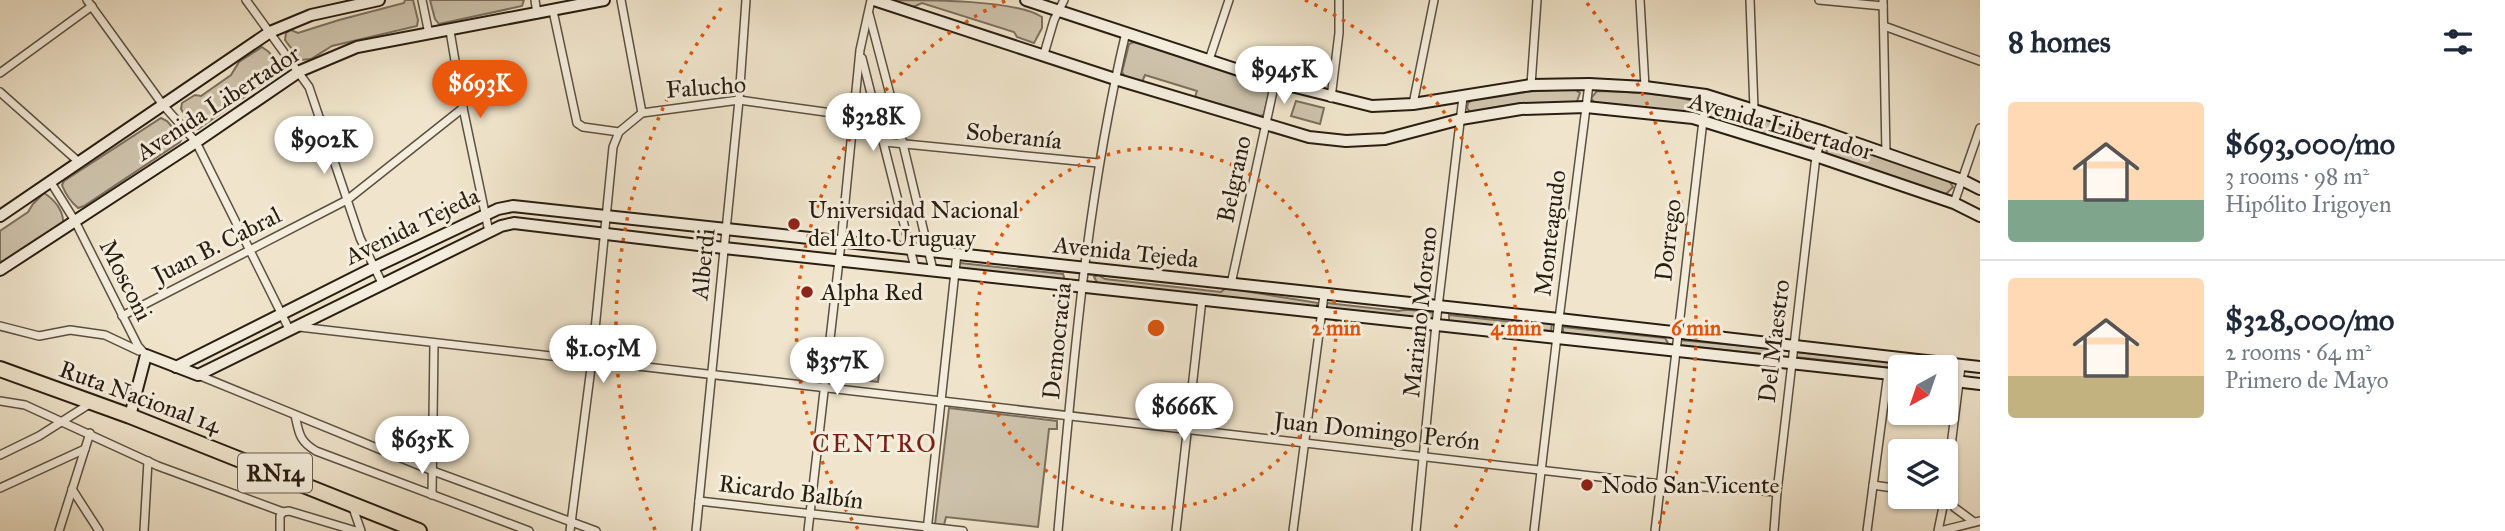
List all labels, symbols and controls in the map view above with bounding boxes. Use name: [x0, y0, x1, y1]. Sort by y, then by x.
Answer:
icon: filters: [2439, 23, 2477, 61]
text: 8 homes: [2008, 24, 2111, 60]
street label: Avenida Libertador: [129, 39, 306, 168]
pin: $945K: [1235, 46, 1333, 106]
text: $945K: [1251, 55, 1317, 83]
pin: $693K: [431, 60, 529, 120]
text: $693K: [448, 69, 512, 97]
street label: Falucho: [665, 69, 747, 105]
street label: Avenida Libertador: [1685, 85, 1876, 167]
pin: $328K: [824, 94, 922, 153]
text: $328K: [842, 102, 904, 130]
pin: $902K: [275, 116, 373, 176]
street label: Soberanía: [964, 116, 1064, 156]
text: $902K: [290, 125, 358, 153]
text: $693,000/mo: [2225, 126, 2395, 162]
icon: home: [2064, 130, 2148, 214]
street label: Belgrano: [1210, 133, 1258, 225]
text: 3 rooms · 98 m²: [2225, 162, 2369, 190]
street label: Monteagudo: [1527, 168, 1573, 298]
street label: Avenida Tejeda: [339, 180, 485, 272]
text: Hipólito Irigoyen: [2225, 190, 2391, 218]
place label: Universidad Nacional del Alto Uruguay: [808, 195, 1020, 253]
street label: Dorrego: [1648, 197, 1688, 283]
street label: Juan B. Cabral: [145, 200, 287, 291]
marker: Universidad Nacional del Alto Uruguay: [786, 216, 802, 232]
street label: Mariano Moreno: [1396, 225, 1444, 399]
street label: Alberdi: [684, 226, 722, 302]
street label: Avenida Tejeda: [1051, 229, 1201, 275]
street label: Mosconi: [93, 234, 159, 326]
place label: Alpha Red: [820, 277, 923, 307]
street label: Del Maestro: [1752, 278, 1796, 404]
street label: Democracia: [1036, 280, 1078, 401]
marker: Alpha Red: [799, 284, 815, 300]
text: $328,000/mo: [2225, 302, 2394, 338]
icon: home: [2064, 306, 2148, 390]
text: 2 min: [1311, 315, 1361, 341]
text: 4 min: [1490, 315, 1542, 341]
text: 6 min: [1671, 315, 1722, 341]
centre of rings: [1144, 316, 1168, 340]
pin: $1.05M: [546, 326, 660, 385]
text: $1.05M: [565, 334, 641, 362]
pin: $357K: [788, 338, 886, 397]
text: 2 rooms · 64 m²: [2225, 338, 2371, 366]
text: $357K: [806, 346, 868, 374]
street label: Ruta Nacional 14: [55, 354, 225, 440]
north arrow: [1888, 355, 1958, 425]
map controls: [1888, 355, 1958, 509]
text: Primero de Mayo: [2225, 366, 2389, 394]
pin: $666K: [1135, 384, 1233, 443]
text: $666K: [1151, 392, 1217, 420]
street label: Juan Domingo Perón: [1269, 405, 1482, 457]
pin: $635K: [373, 416, 471, 476]
text: $635K: [391, 425, 453, 453]
district label: CENTRO: [812, 427, 938, 459]
button: layers: [1888, 439, 1958, 509]
road number: RN14: [238, 453, 312, 492]
street label: Ricardo Balbín: [717, 468, 865, 516]
place label: Nodo San Vicente: [1601, 470, 1779, 500]
marker: Nodo San Vicente: [1579, 477, 1595, 493]

